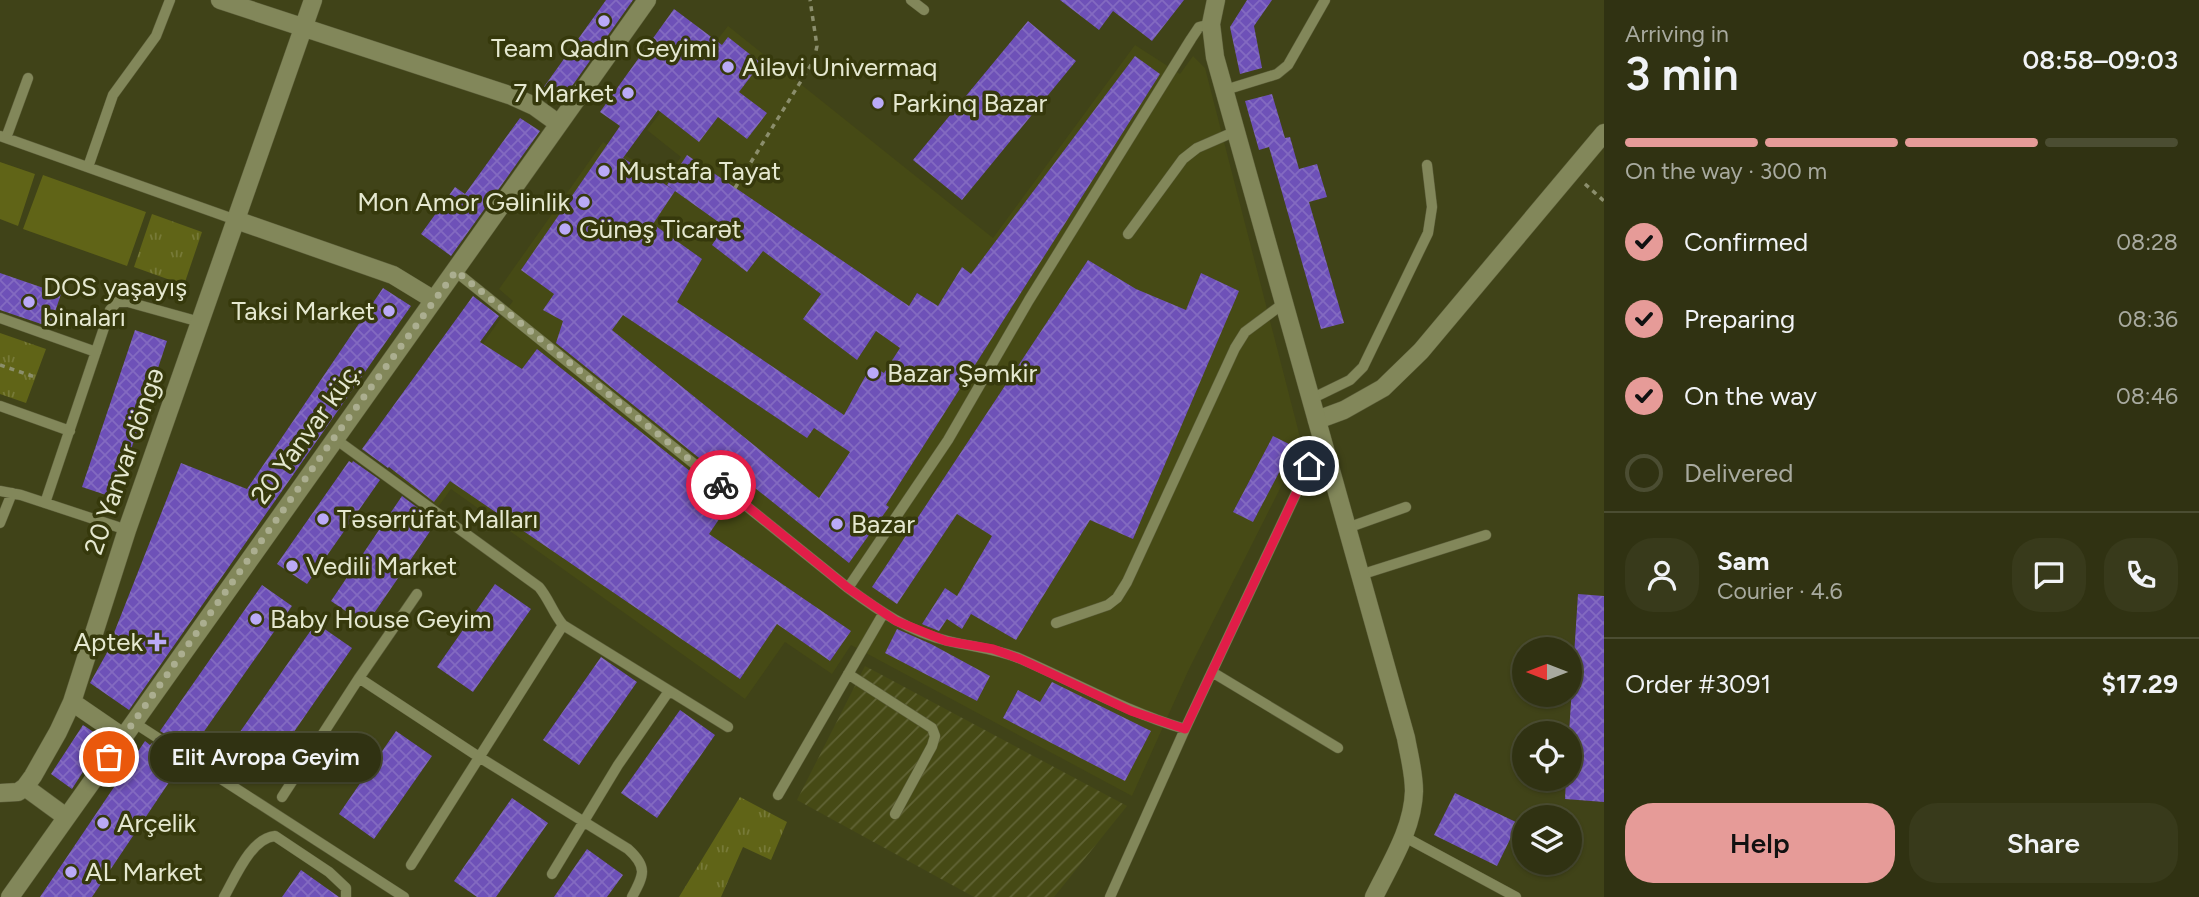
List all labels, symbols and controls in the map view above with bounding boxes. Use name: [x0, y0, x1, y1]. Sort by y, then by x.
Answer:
marker: Team Qadın Geyimi: [596, 13, 612, 29]
text: Arriving in: [1625, 20, 1729, 48]
place label: Team Qadın Geyimi: [491, 32, 717, 64]
text: 08:58–09:03: [2023, 44, 2178, 76]
text: 3 min: [1625, 46, 1739, 102]
place label: Ailəvi Univermaq: [742, 51, 937, 83]
marker: Ailəvi Univermaq: [720, 59, 736, 75]
place label: 7 Market: [513, 77, 614, 109]
marker: 7 Market: [620, 85, 636, 101]
place label: Parkinq Bazar: [892, 87, 1048, 119]
marker: Parkinq Bazar: [870, 95, 886, 111]
place label: Mustafa Tayat: [618, 155, 781, 187]
text: On the way · 300 m: [1625, 157, 1827, 185]
marker: Mustafa Tayat: [596, 163, 612, 179]
place label: Mon Amor Gəlinlik: [357, 186, 570, 218]
marker: Mon Amor Gəlinlik: [576, 194, 592, 210]
place label: Günəş Ticarət: [579, 213, 742, 245]
marker: Günəş Ticarət: [557, 221, 573, 237]
icon: check: [1625, 223, 1663, 261]
text: Confirmed: [1684, 226, 1808, 258]
text: 08:28: [2116, 228, 2178, 256]
place label: DOS yaşayış binaları: [43, 271, 187, 333]
marker: DOS yaşayış binaları: [21, 294, 37, 310]
place label: Taksi Market: [231, 295, 375, 327]
icon: check: [1625, 300, 1663, 338]
marker: Taksi Market: [381, 303, 397, 319]
text: Preparing: [1684, 303, 1795, 335]
text: 08:36: [2118, 305, 2178, 333]
street label: 20 Yanvar küç.: [244, 356, 368, 510]
place label: Bazar Şəmkir: [887, 357, 1038, 389]
street label: 20 Yanvar döngə: [77, 363, 171, 559]
marker: Bazar Şəmkir: [865, 365, 881, 381]
icon: check: [1625, 377, 1663, 415]
text: On the way: [1684, 380, 1817, 412]
text: 08:46: [2116, 382, 2178, 410]
pin: [1279, 436, 1339, 496]
icon: home: [1290, 447, 1328, 485]
courier: [686, 450, 756, 520]
text: Delivered: [1684, 457, 1793, 489]
icon: bike: [702, 466, 740, 504]
place label: Təsərrüfat Malları: [337, 503, 538, 535]
place label: Bazar: [851, 508, 915, 540]
marker: Təsərrüfat Malları: [315, 511, 331, 527]
marker: Bazar: [829, 516, 845, 532]
button: person: [1625, 538, 1699, 612]
button: chat: [2012, 538, 2086, 612]
button: phone: [2104, 538, 2178, 612]
text: Sam: [1717, 545, 1769, 577]
place label: Vedili Market: [306, 550, 457, 582]
marker: Vedili Market: [284, 558, 300, 574]
text: Courier · 4.6: [1717, 577, 1843, 605]
place label: Baby House Geyim: [270, 603, 491, 635]
marker: Baby House Geyim: [248, 611, 264, 627]
place label: Aptek: [73, 626, 143, 658]
marker: Aptek: [149, 634, 165, 650]
north arrow: [1512, 637, 1582, 707]
map controls: [1512, 637, 1582, 875]
text: Order #3091: [1625, 668, 1771, 700]
text: $17.29: [2102, 668, 2178, 700]
button: locate: [1512, 721, 1582, 791]
pin: [79, 727, 139, 787]
callout: Elit Avropa Geyim: [151, 732, 382, 782]
icon: bag: [90, 738, 128, 776]
text: Elit Avropa Geyim: [171, 743, 360, 771]
button: Help: [1625, 803, 1895, 883]
button: Share: [1909, 803, 2178, 883]
button: layers: [1512, 805, 1582, 875]
place label: Arçelik: [117, 807, 196, 839]
marker: Arçelik: [95, 815, 111, 831]
place label: AL Market: [85, 856, 203, 888]
marker: AL Market: [63, 864, 79, 880]

